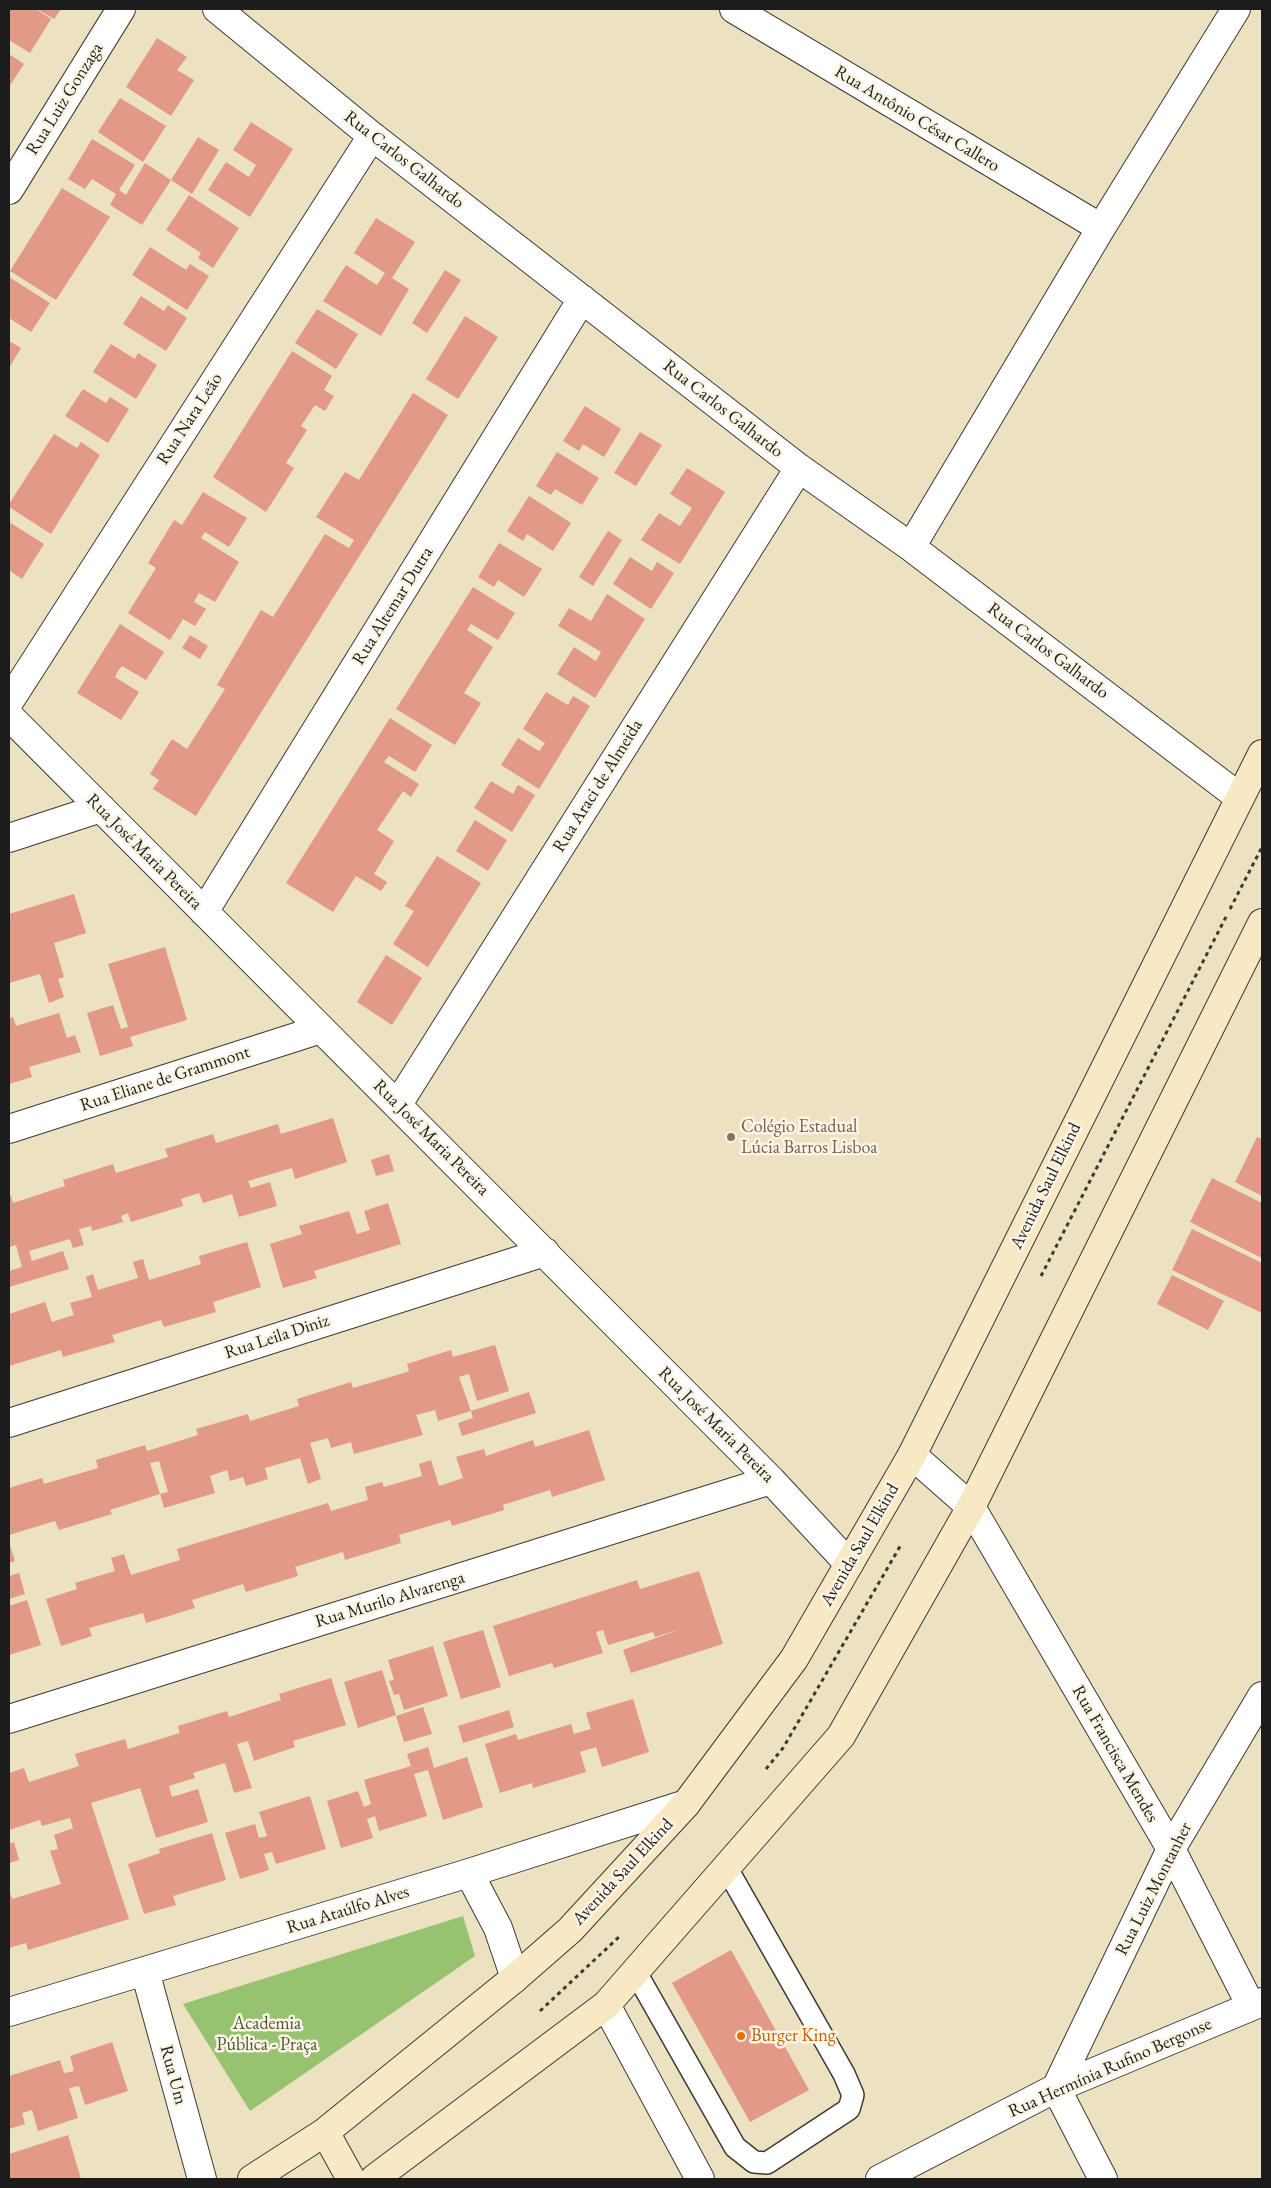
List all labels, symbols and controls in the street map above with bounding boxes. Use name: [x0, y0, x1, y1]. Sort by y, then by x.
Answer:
street label: Rua Luiz Gonzaga: [22, 39, 108, 159]
street label: Rua Antônio César Callero: [830, 61, 1004, 177]
street label: Rua Carlos Galhardo: [340, 106, 468, 214]
street label: Rua Carlos Galhardo: [659, 355, 787, 463]
street label: Rua Nara Leão: [152, 369, 228, 469]
street label: Rua Altemar Dutra: [348, 543, 438, 669]
street label: Rua Carlos Galhardo: [983, 598, 1113, 704]
street label: Rua Araci de Almeida: [548, 716, 648, 856]
street label: Rua José Maria Pereira: [81, 789, 207, 915]
street label: Rua Eliane de Grammont: [77, 1041, 253, 1117]
street label: Rua José Maria Pereira: [368, 1075, 494, 1201]
place label: Colégio Estadual Lúcia Barros Lisboa: [741, 1116, 877, 1158]
street label: Avenida Saul Elkind: [1006, 1119, 1086, 1253]
marker: Colégio Estadual Lúcia Barros Lisboa: [725, 1131, 737, 1143]
street label: Rua Leila Diniz: [222, 1310, 332, 1364]
street label: Rua José Maria Pereira: [653, 1362, 779, 1488]
street label: Avenida Saul Elkind: [816, 1480, 904, 1610]
street label: Rua Murilo Alvarenga: [313, 1567, 467, 1633]
street label: Rua Francisca Mendes: [1067, 1682, 1163, 1826]
street label: Avenida Saul Elkind: [568, 1814, 678, 1930]
street label: Rua Luiz Montanher: [1111, 1819, 1197, 1959]
street label: Rua Ataúlfo Alves: [284, 1881, 412, 1939]
park label: Academia Pública - Praça: [217, 2013, 317, 2056]
street label: Rua Hermínia Rufino Bergonse: [1005, 2013, 1215, 2123]
place label: Burger King: [751, 2025, 836, 2047]
marker: Burger King: [735, 2030, 747, 2042]
street label: Rua Um: [155, 2043, 191, 2107]

